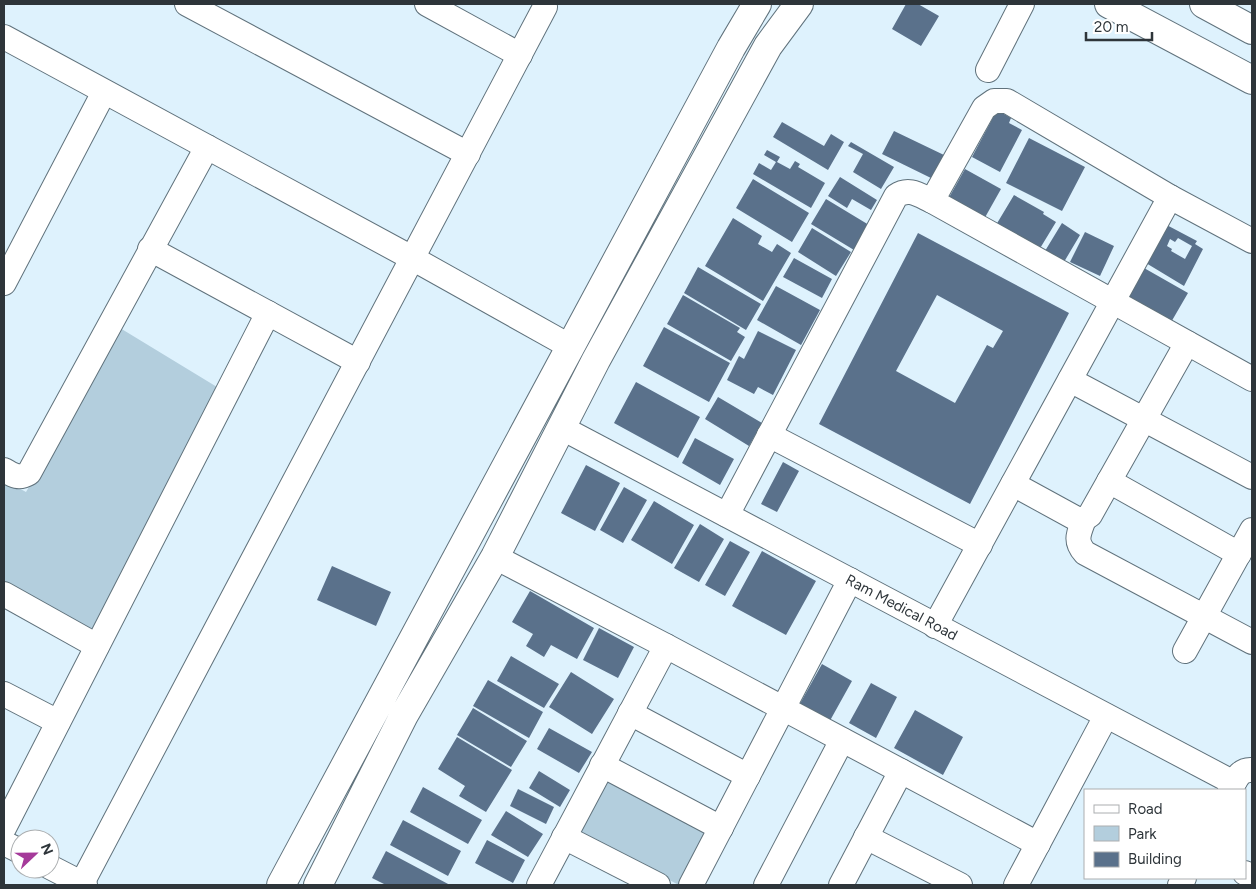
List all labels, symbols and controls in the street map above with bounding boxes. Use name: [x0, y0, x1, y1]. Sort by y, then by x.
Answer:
scale bar: [1086, 10, 1152, 42]
text: 20 m: [1094, 18, 1128, 36]
street label: Ram Medical Road: [842, 570, 961, 644]
legend: [1084, 789, 1246, 879]
text: Road: [1128, 800, 1163, 818]
text: Park: [1128, 825, 1157, 843]
north arrow: [10, 829, 60, 879]
text: N: [37, 841, 56, 858]
text: Building: [1128, 850, 1182, 868]

